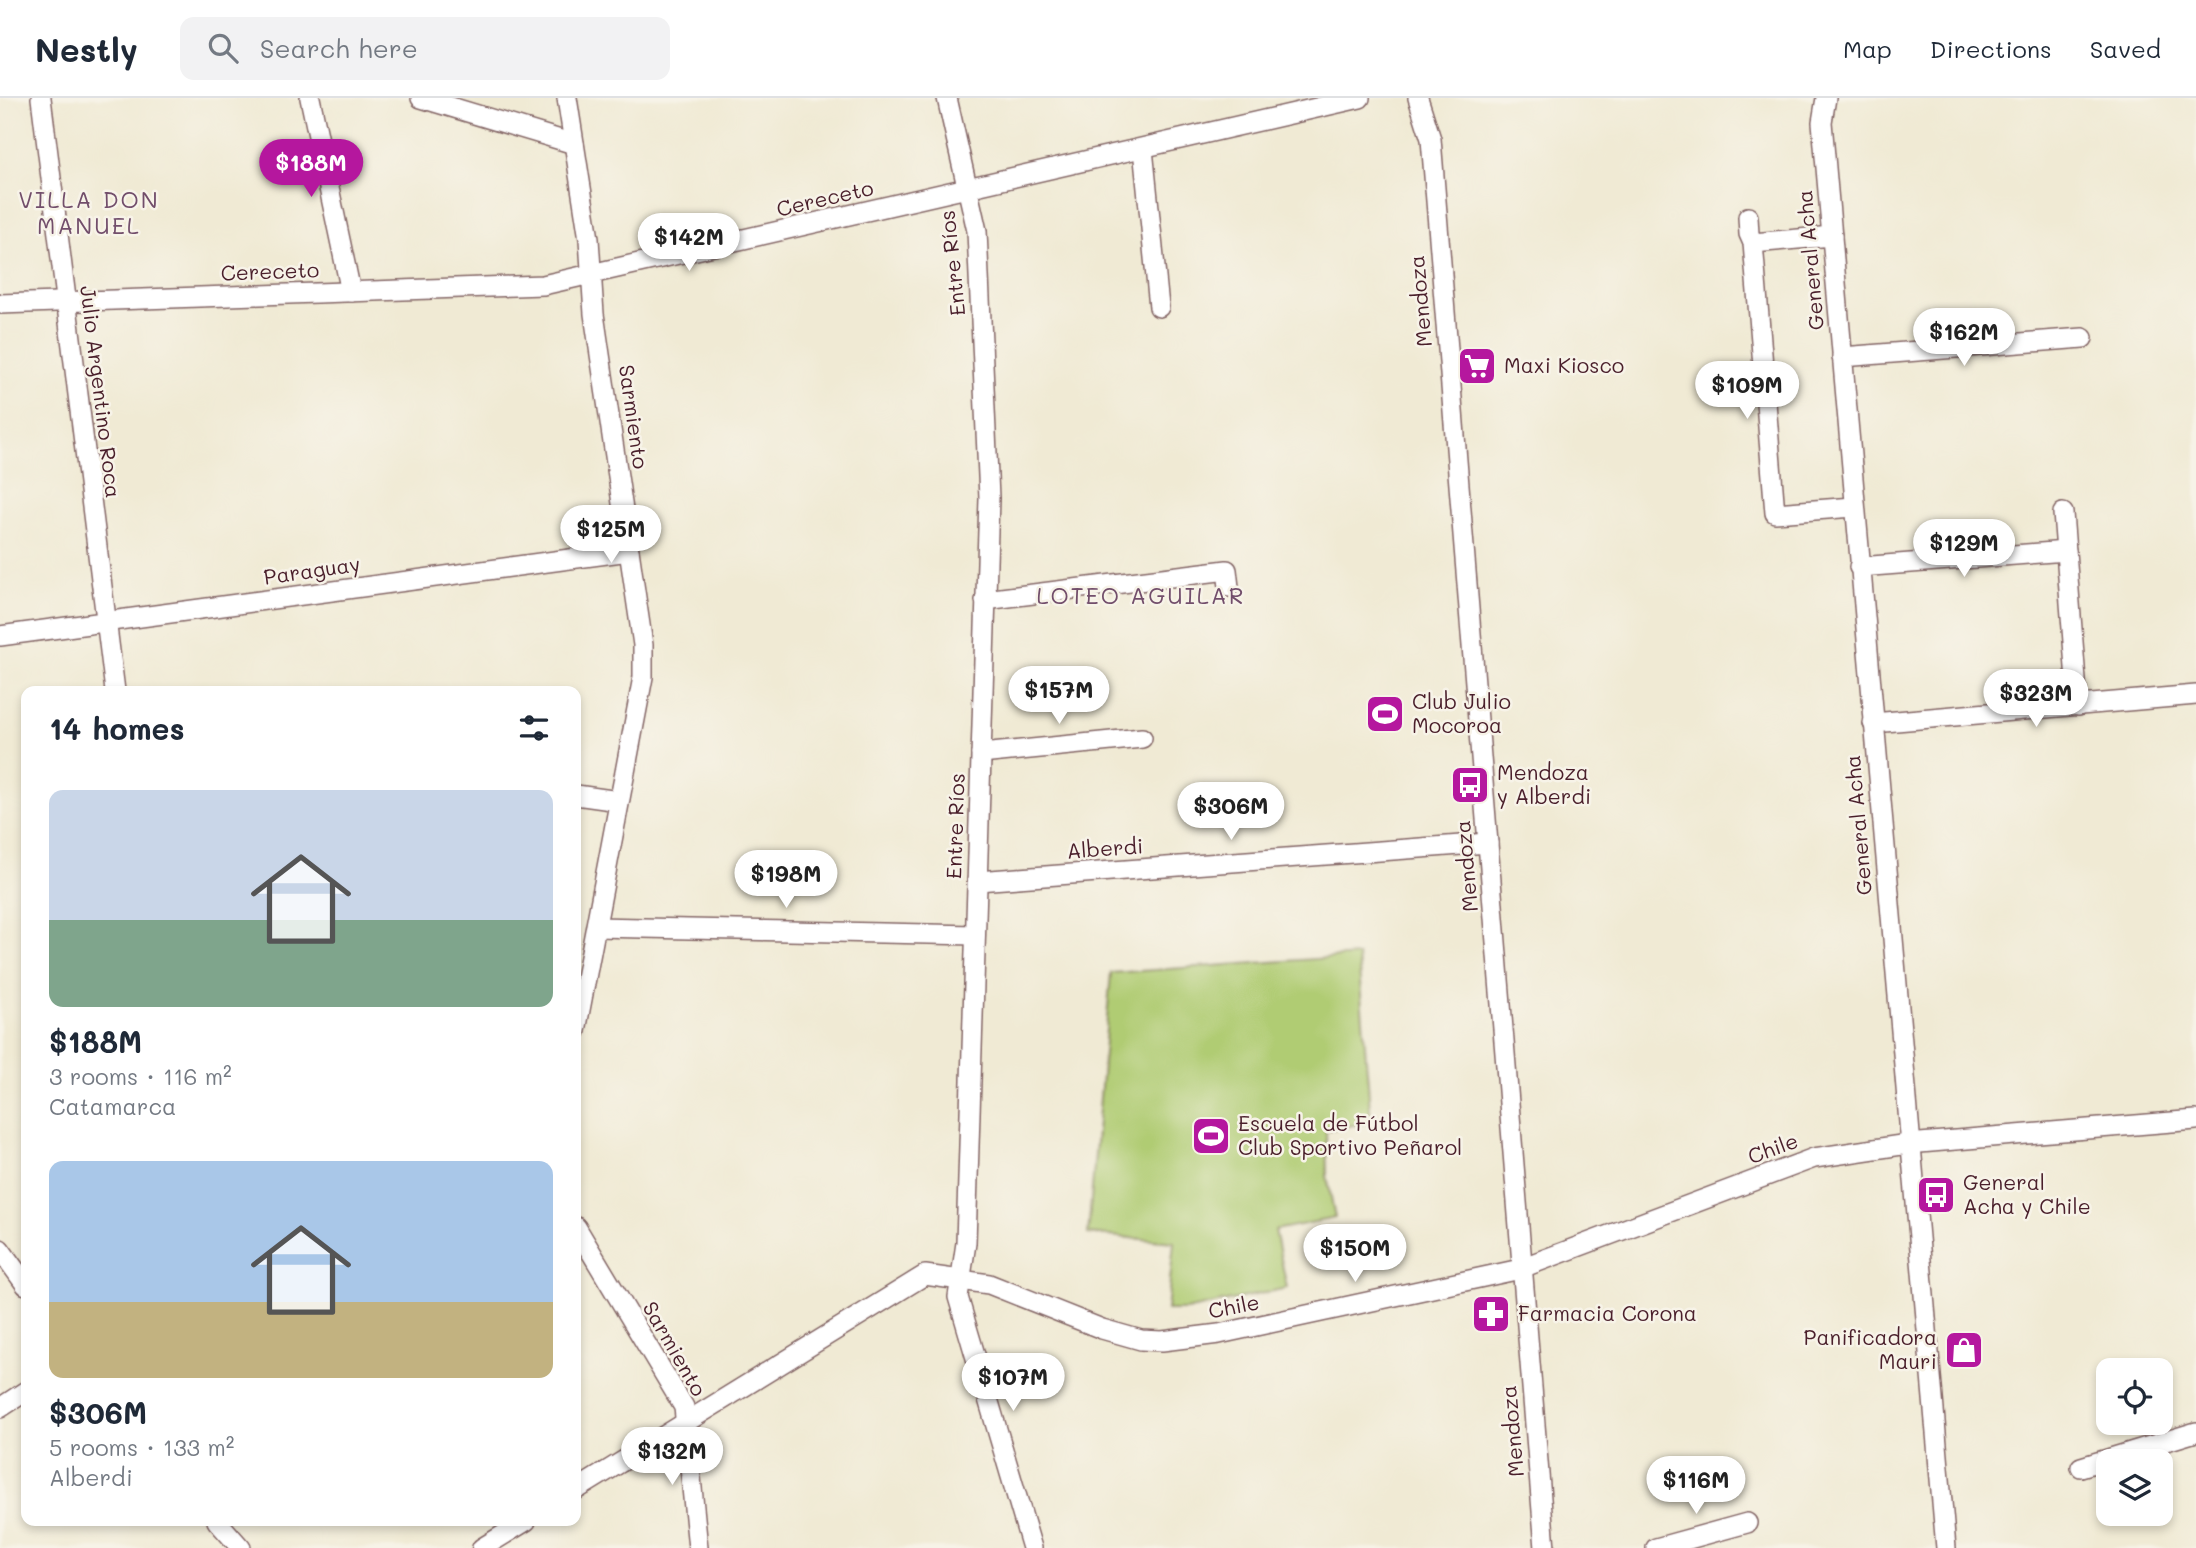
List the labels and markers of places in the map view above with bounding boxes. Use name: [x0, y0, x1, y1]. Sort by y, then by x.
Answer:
pin: $188M: [262, 140, 360, 199]
pin: $142M: [640, 214, 738, 273]
pin: $162M: [1915, 308, 2013, 368]
supermarket icon: Maxi Kiosco: [1456, 345, 1498, 387]
place label: Maxi Kiosco: [1504, 351, 1624, 378]
pin: $109M: [1698, 362, 1796, 421]
pin: $125M: [562, 505, 660, 565]
pin: $129M: [1915, 519, 2013, 579]
pin: $157M: [1010, 666, 1108, 726]
pin: $323M: [1987, 670, 2085, 729]
place label: Club Julio Mocoroa: [1412, 687, 1511, 738]
sports icon: Club Julio Mocoroa: [1364, 693, 1406, 735]
place label: Mendoza y Alberdi: [1497, 758, 1591, 809]
bus stop icon: Mendoza y Alberdi: [1449, 764, 1491, 806]
pin: $306M: [1182, 782, 1280, 842]
pin: $198M: [737, 850, 835, 910]
place label: Escuela de Fútbol Club Sportivo Peñarol: [1238, 1109, 1462, 1160]
sports icon: Escuela de Fútbol Club Sportivo Peñarol: [1190, 1115, 1232, 1157]
place label: General Acha y Chile: [1963, 1168, 2091, 1219]
bus stop icon: General Acha y Chile: [1915, 1174, 1957, 1216]
pin: $150M: [1306, 1224, 1404, 1284]
pharmacy icon: Farmacia Corona: [1470, 1293, 1512, 1335]
place label: Farmacia Corona: [1518, 1299, 1697, 1326]
place label: Panificadora Mauri: [1804, 1323, 1937, 1374]
shop icon: Panificadora Mauri: [1943, 1329, 1985, 1371]
pin: $107M: [964, 1354, 1062, 1413]
pin: $132M: [623, 1428, 721, 1487]
pin: $116M: [1647, 1456, 1745, 1516]

